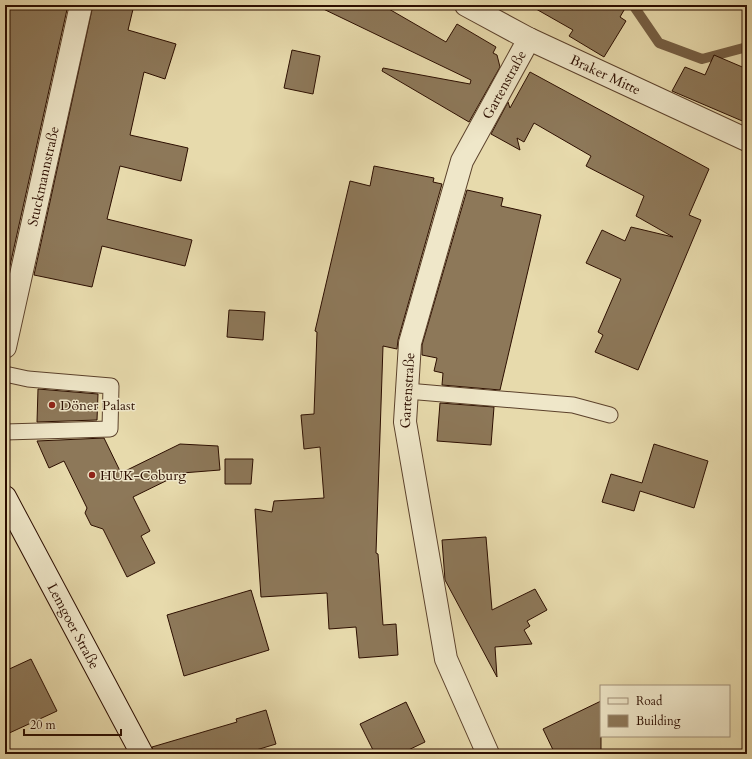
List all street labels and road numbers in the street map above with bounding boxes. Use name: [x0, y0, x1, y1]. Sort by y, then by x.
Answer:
street label: Gartenstraße: [478, 47, 531, 123]
street label: Braker Mitte: [567, 50, 644, 99]
street label: Stuckmannstraße: [23, 124, 64, 228]
street label: Gartenstraße: [395, 352, 419, 430]
street label: Lemgoer Straße: [43, 580, 104, 672]

